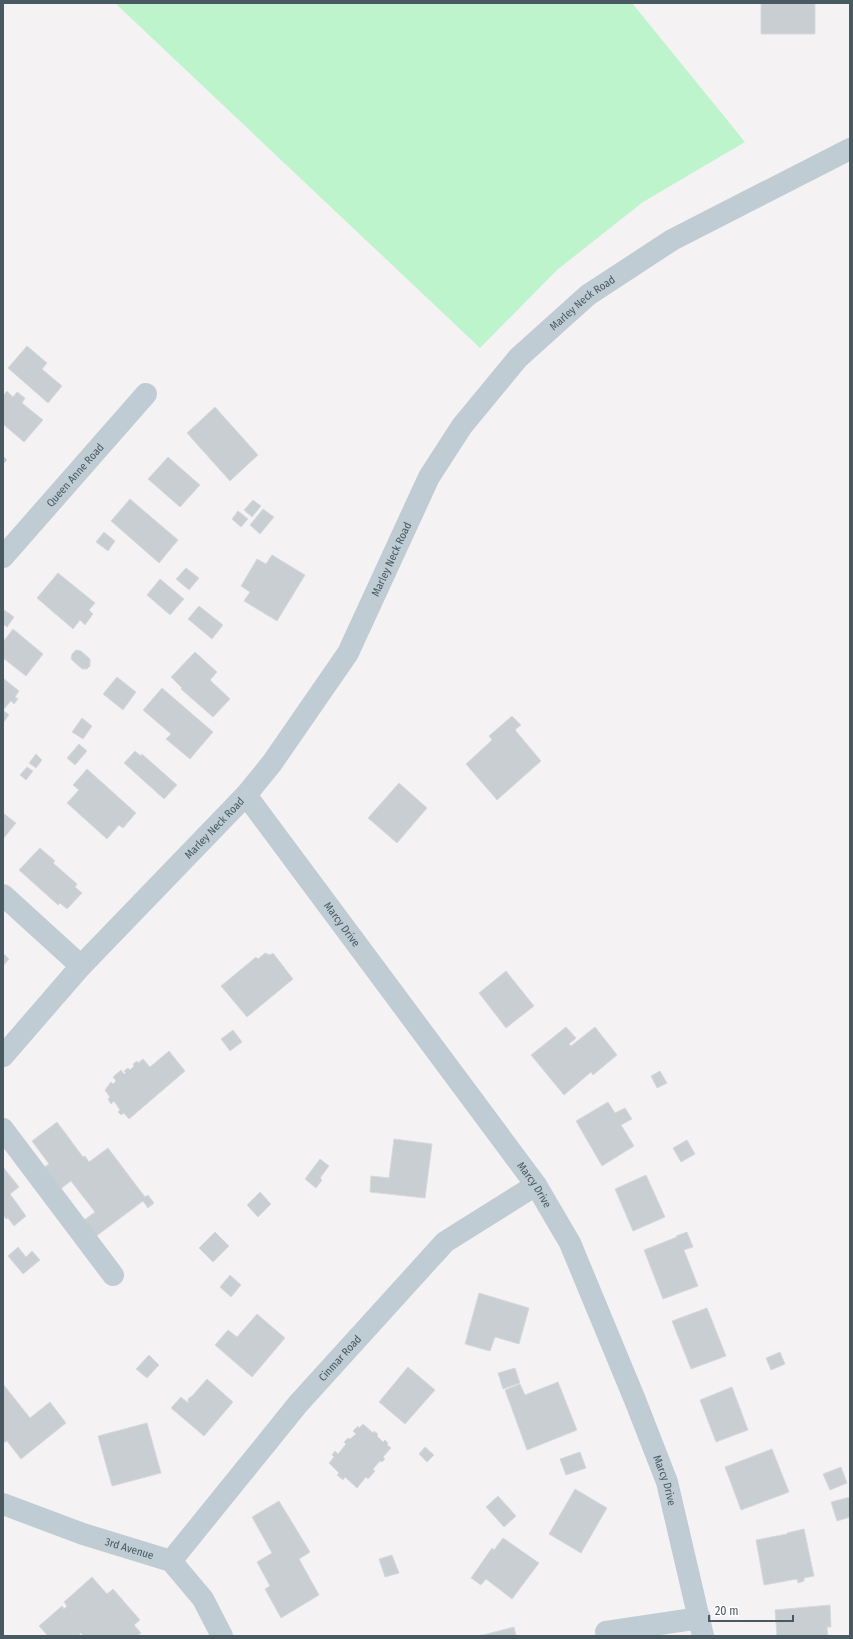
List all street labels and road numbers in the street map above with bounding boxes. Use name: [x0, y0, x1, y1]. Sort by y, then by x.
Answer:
street label: Marley Neck Road: [547, 273, 617, 333]
street label: Queen Anne Road: [44, 441, 106, 510]
street label: Marley Neck Road: [369, 520, 414, 598]
street label: Marley Neck Road: [182, 795, 247, 861]
street label: Marcy Drive: [321, 899, 363, 949]
street label: Marcy Drive: [515, 1159, 554, 1210]
street label: Cinmar Road: [316, 1332, 364, 1384]
street label: Marcy Drive: [651, 1453, 679, 1507]
street label: 3rd Avenue: [104, 1535, 155, 1562]

